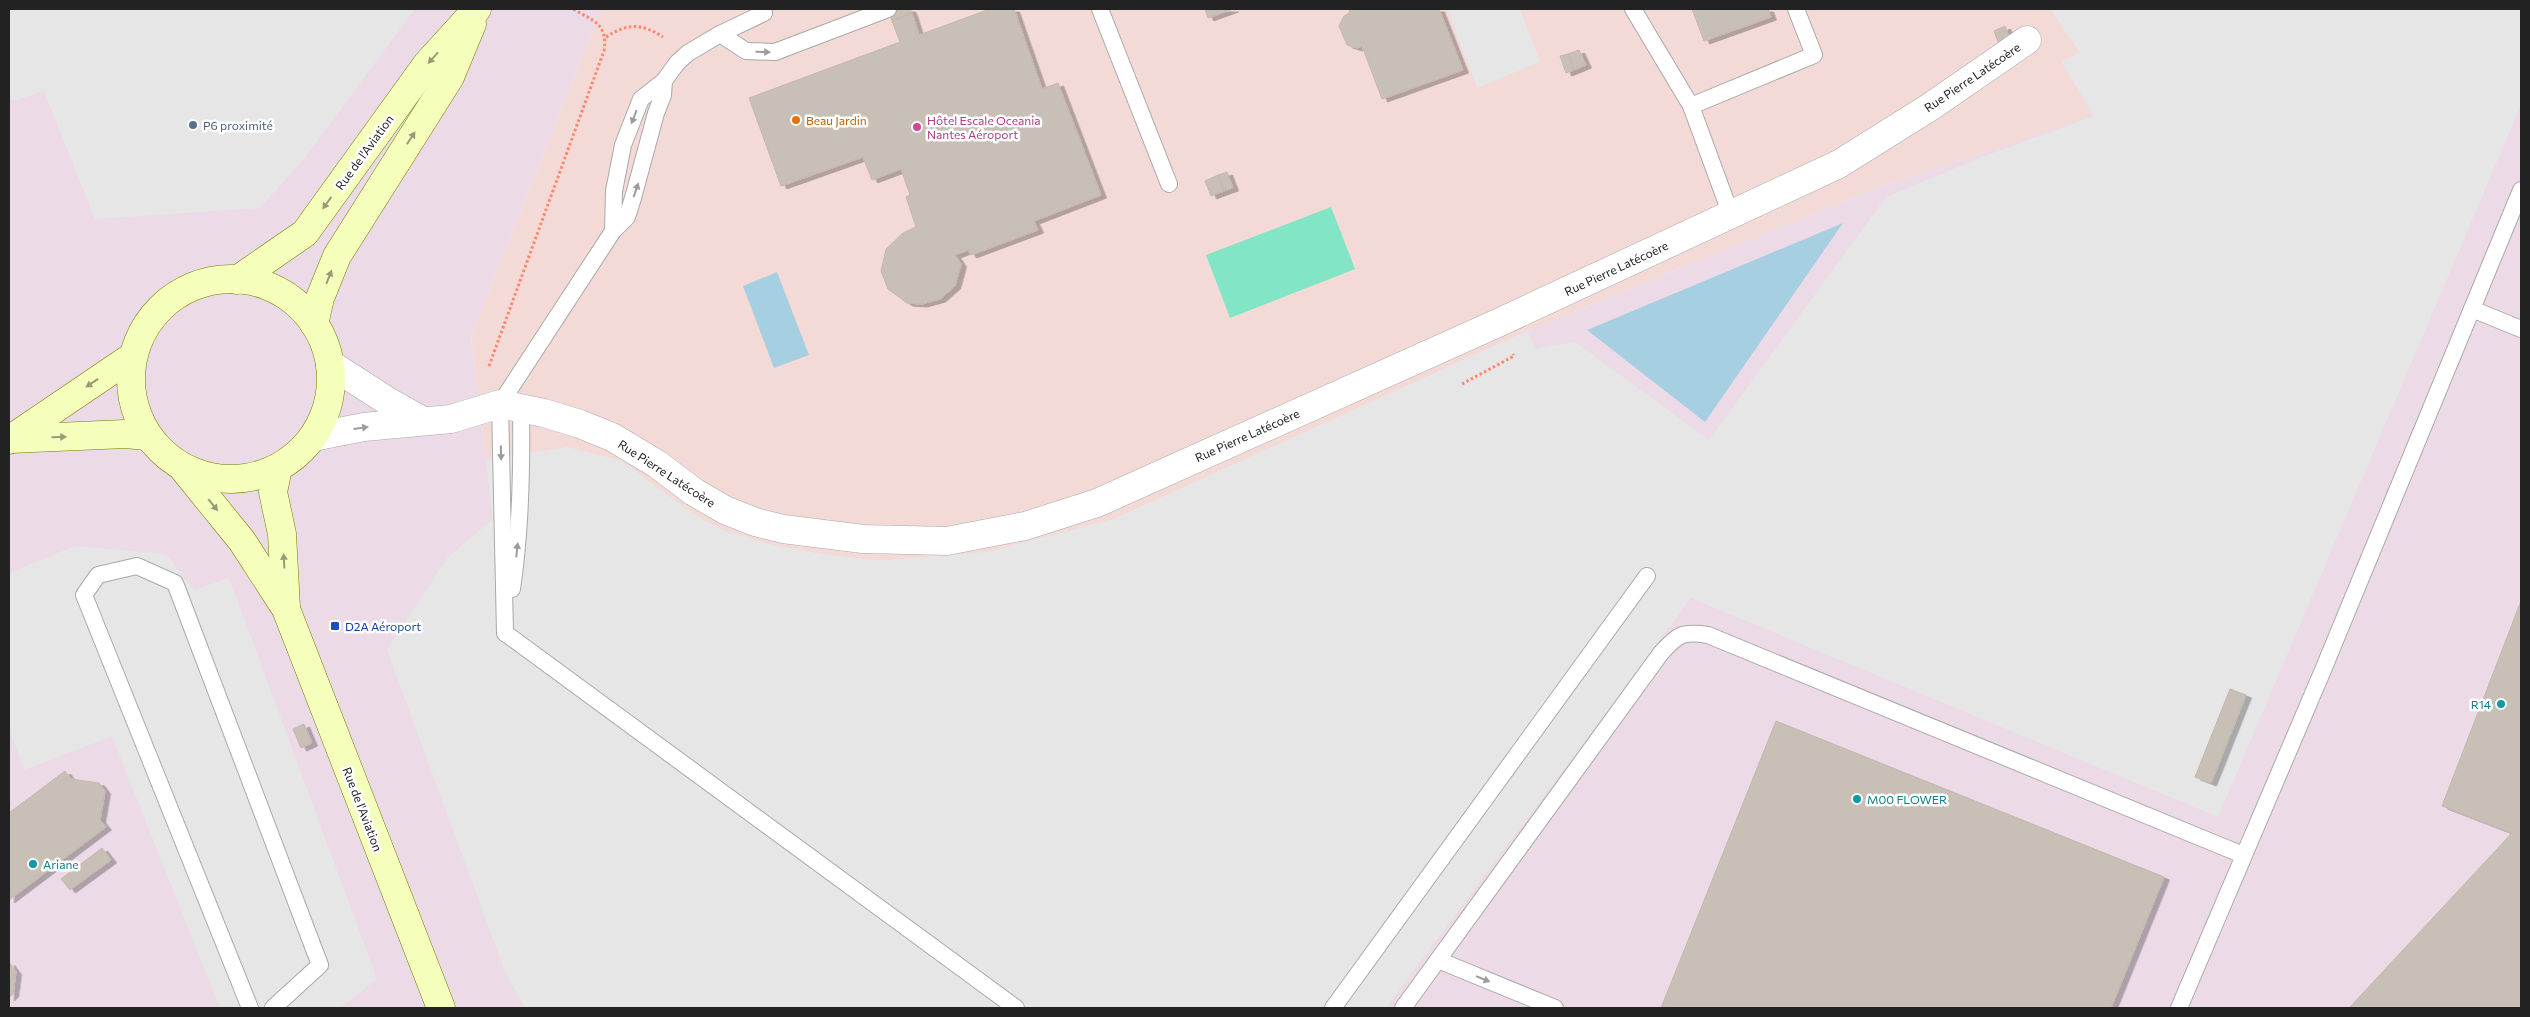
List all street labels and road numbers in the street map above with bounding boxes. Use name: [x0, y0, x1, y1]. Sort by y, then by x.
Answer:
street label: Rue Pierre Latécoère: [1921, 40, 2023, 114]
street label: Rue de l'Aviation: [332, 112, 396, 192]
street label: Rue Pierre Latécoère: [1562, 238, 1670, 298]
street label: Rue Pierre Latécoère: [1193, 406, 1301, 464]
street label: Rue Pierre Latécoère: [616, 436, 718, 510]
street label: Rue de l'Aviation: [341, 765, 385, 853]

